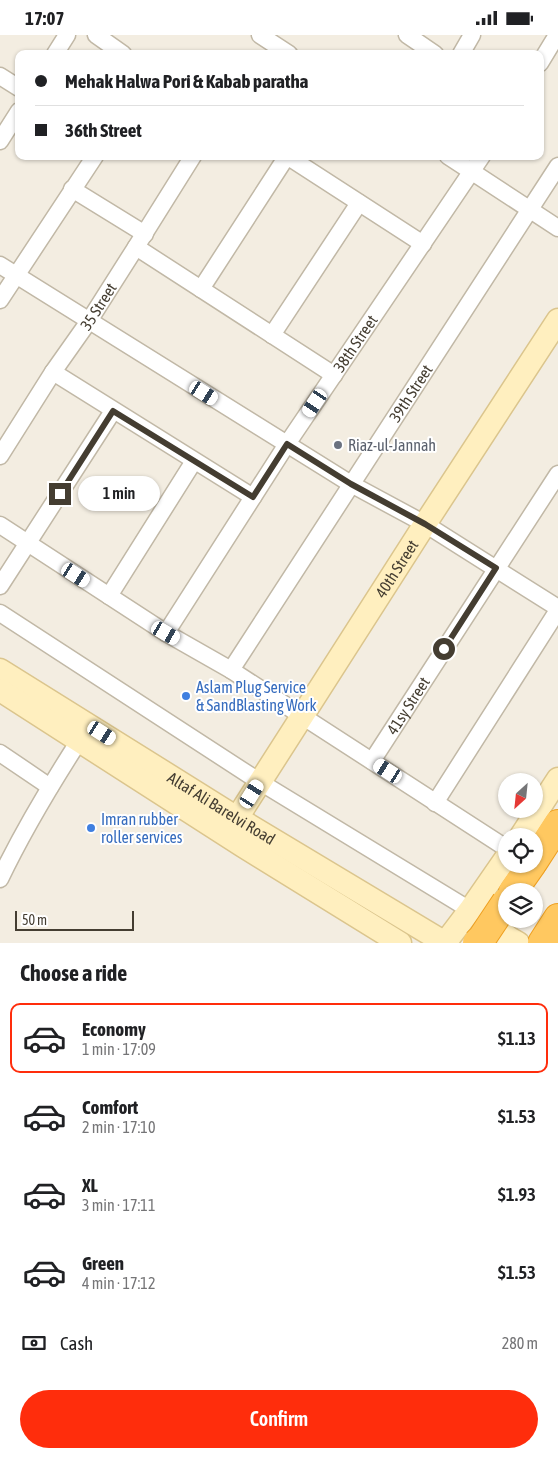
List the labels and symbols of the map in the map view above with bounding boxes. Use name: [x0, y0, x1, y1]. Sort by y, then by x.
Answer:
street label: 35 Street: [76, 279, 120, 334]
street label: 38th Street: [330, 311, 381, 375]
street label: 39th Street: [385, 361, 436, 425]
car: [187, 379, 220, 407]
car: [300, 386, 329, 420]
place label: Riaz-ul-Jannah: [348, 436, 436, 454]
marker: Riaz-ul-Jannah: [332, 439, 344, 451]
callout: 1 min: [78, 477, 160, 511]
route end: [49, 483, 71, 505]
street label: 40th Street: [371, 536, 422, 601]
car: [59, 561, 92, 589]
car: [149, 619, 182, 647]
route start: [433, 638, 455, 660]
street label: 41sy Street: [383, 673, 433, 738]
place label: Aslam Plug Service & SandBlasting Work: [196, 678, 316, 715]
marker: Aslam Plug Service & SandBlasting Work: [180, 690, 192, 702]
car: [85, 719, 118, 747]
car: [371, 757, 404, 785]
street label: Altaf Ali Barelvi Road: [164, 768, 279, 848]
north arrow: [498, 773, 542, 817]
car: [237, 777, 266, 811]
place label: Imran rubber roller services: [101, 810, 183, 846]
marker: Imran rubber roller services: [85, 822, 97, 834]
scale bar: [15, 908, 134, 931]

